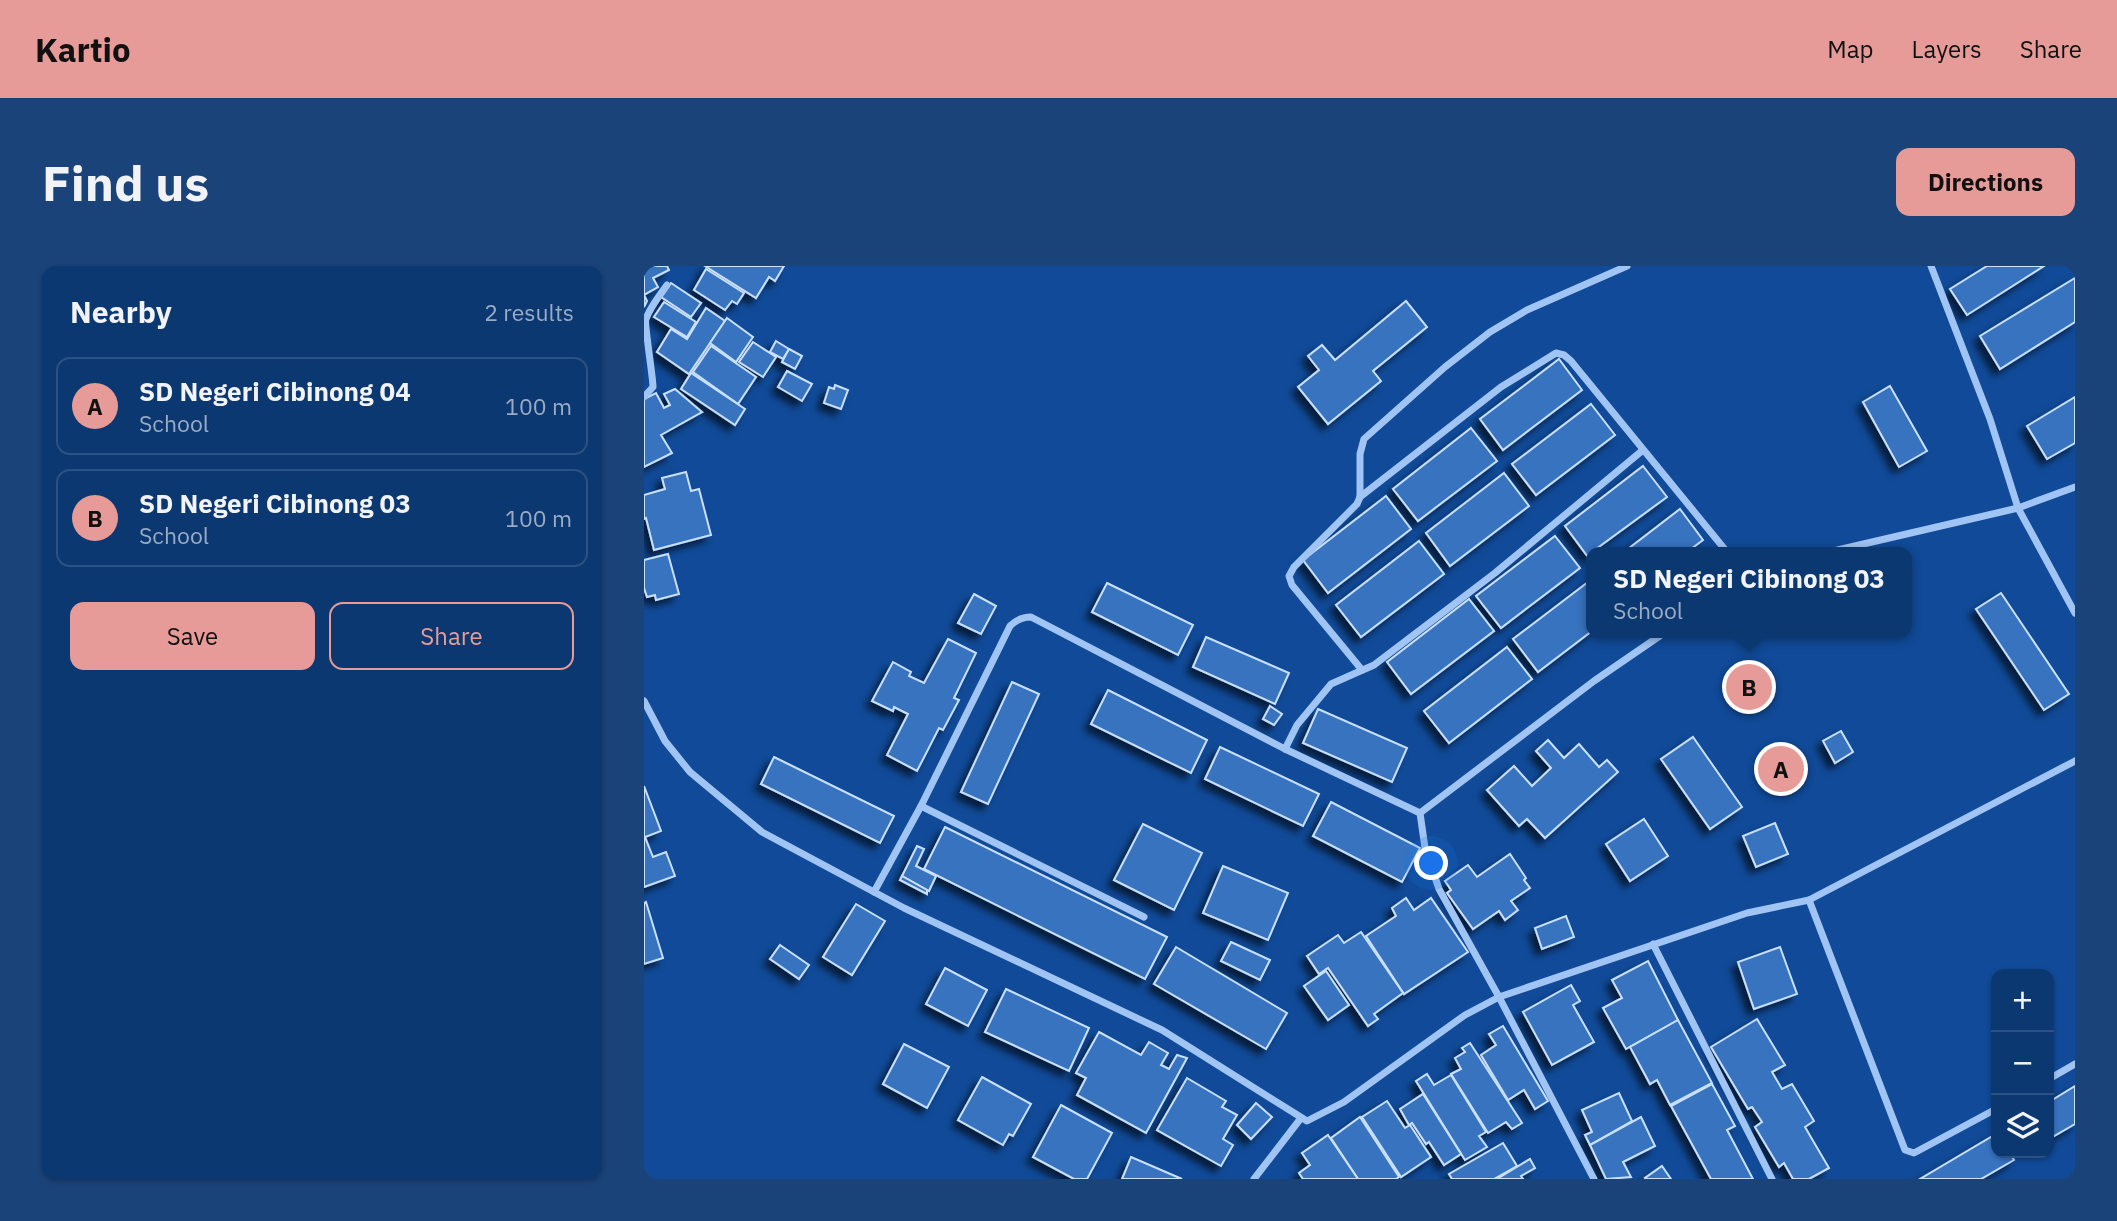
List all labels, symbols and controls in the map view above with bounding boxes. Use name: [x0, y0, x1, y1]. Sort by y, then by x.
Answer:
text: Kartio: [35, 28, 131, 71]
text: Map: [1827, 33, 1874, 65]
text: Layers: [1912, 33, 1982, 65]
text: Share: [2020, 33, 2082, 65]
button: Directions: [1896, 148, 2075, 216]
text: Find us: [42, 151, 209, 214]
text: Nearby: [70, 292, 172, 331]
text: 2 results: [484, 297, 574, 327]
text: SD Negeri Cibinong 04: [139, 374, 411, 408]
text: A: [87, 391, 103, 421]
text: 100 m: [505, 391, 572, 421]
text: School: [139, 408, 209, 438]
text: SD Negeri Cibinong 03: [139, 486, 411, 520]
text: B: [87, 503, 103, 533]
text: 100 m: [505, 503, 572, 533]
text: School: [139, 520, 209, 550]
popup: [1586, 547, 1912, 638]
text: SD Negeri Cibinong 03: [1613, 561, 1885, 595]
text: School: [1613, 595, 1683, 625]
button: Save: [70, 602, 315, 670]
button: Share: [329, 602, 574, 670]
pin: B: [1726, 661, 1772, 713]
pin: A: [1758, 743, 1804, 795]
your location: [1414, 846, 1448, 880]
map controls: [1991, 969, 2054, 1158]
button: +: [1991, 969, 2054, 1032]
button: −: [1991, 1032, 2054, 1095]
button: layers: [1991, 1095, 2054, 1158]

